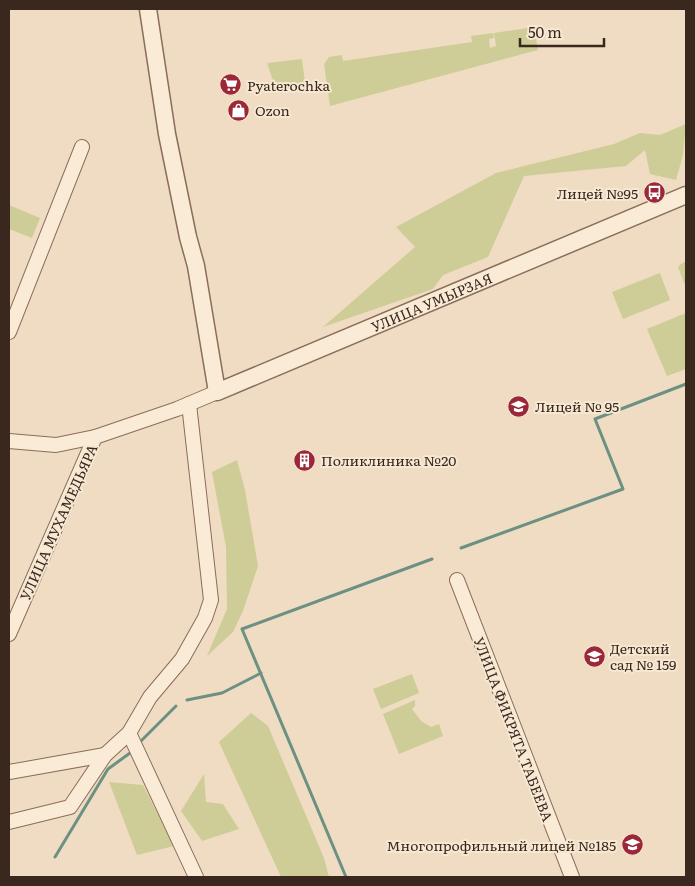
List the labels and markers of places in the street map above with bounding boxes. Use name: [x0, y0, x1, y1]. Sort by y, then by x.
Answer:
supermarket icon: Pyaterochka: [219, 73, 243, 97]
place label: Pyaterochka: [247, 75, 330, 95]
shop icon: Ozon: [227, 98, 251, 122]
place label: Ozon: [255, 100, 290, 120]
bus stop icon: Лицей №95: [642, 181, 666, 205]
place label: Лицей №95: [557, 183, 638, 203]
school or university icon: Лицей № 95: [507, 394, 531, 418]
place label: Лицей № 95: [535, 396, 619, 416]
building icon: Поликлиника №20: [293, 448, 317, 472]
place label: Поликлиника №20: [321, 450, 456, 470]
place label: Детский сад № 159: [610, 638, 676, 674]
school or university icon: Детский сад № 159: [582, 644, 606, 668]
school or university icon: Многопрофильный лицей №185: [620, 833, 644, 857]
place label: Многопрофильный лицей №185: [387, 835, 616, 855]

